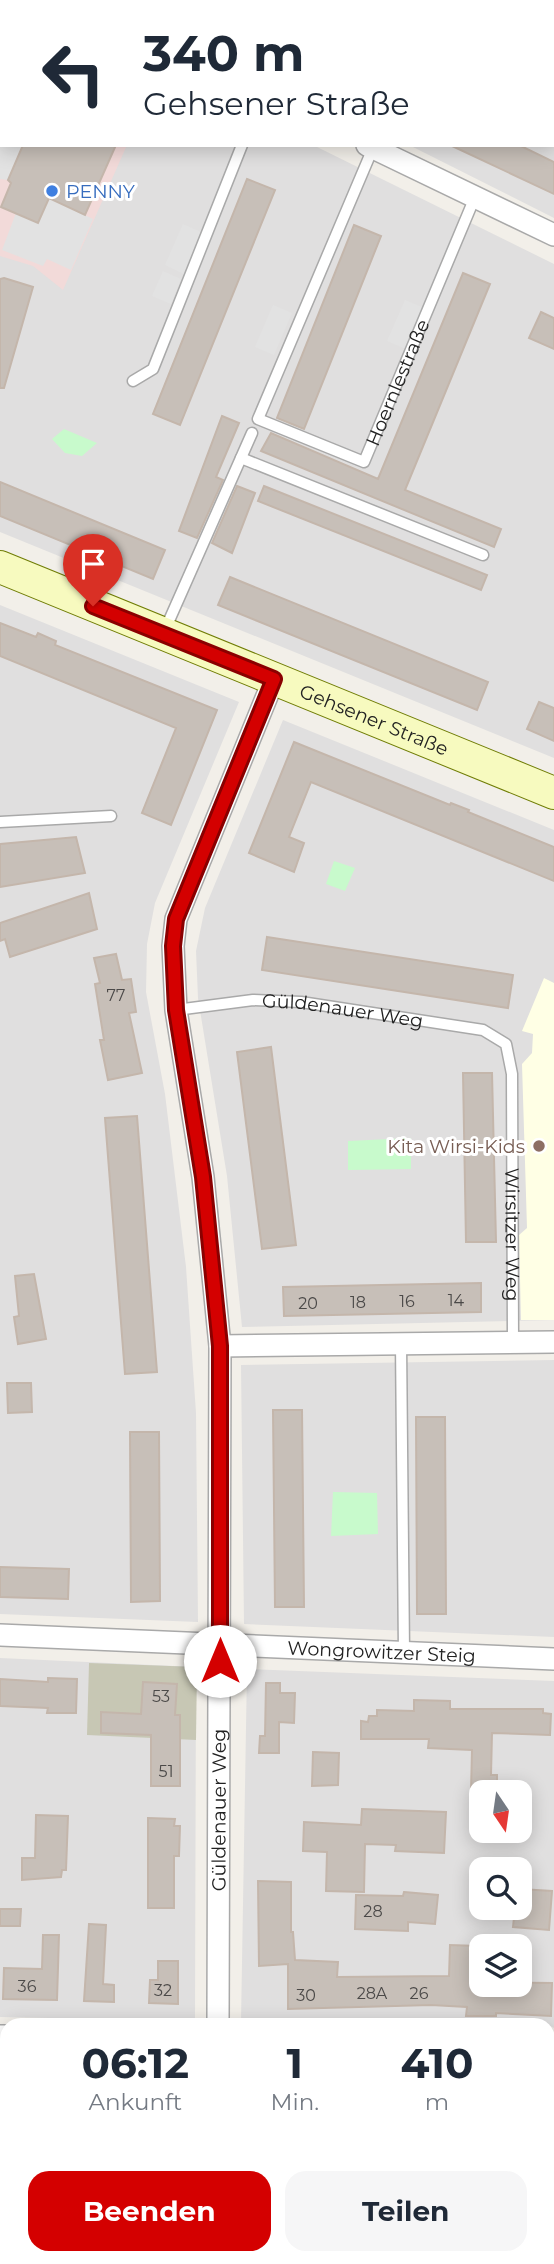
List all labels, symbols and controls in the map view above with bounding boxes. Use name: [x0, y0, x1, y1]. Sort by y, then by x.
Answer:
text: 340 m: [143, 24, 304, 83]
icon: left: [28, 28, 119, 119]
text: Gehsener Straße: [143, 84, 410, 123]
place label: PENNY: [66, 180, 136, 203]
marker: PENNY: [44, 183, 60, 199]
street label: Hoernlestraße: [361, 316, 434, 449]
pin: [63, 534, 123, 606]
icon: arrive: [74, 545, 112, 583]
street label: Gehsener Straße: [296, 679, 452, 760]
house number: 77: [107, 986, 125, 1005]
street label: Güldenauer Weg: [262, 989, 425, 1032]
place label: Kita Wirsi-Kids: [387, 1135, 525, 1158]
marker: Kita Wirsi-Kids: [531, 1138, 547, 1154]
street label: Wirsitzer Weg: [501, 1168, 524, 1302]
house number: 14: [448, 1291, 465, 1310]
house number: 16: [399, 1292, 415, 1311]
house number: 18: [350, 1293, 366, 1312]
house number: 20: [298, 1294, 318, 1313]
position arrow: [183, 1624, 257, 1698]
street label: Wongrowitzer Steig: [287, 1636, 476, 1667]
house number: 53: [152, 1687, 170, 1706]
street label: Güldenauer Weg: [207, 1729, 230, 1891]
house number: 51: [159, 1762, 173, 1781]
north arrow: [469, 1780, 532, 1843]
map controls: [469, 1780, 532, 1997]
button: search: [469, 1857, 532, 1920]
house number: 28: [363, 1902, 383, 1921]
button: layers: [469, 1934, 532, 1997]
house number: 36: [18, 1977, 37, 1996]
house number: 32: [154, 1981, 172, 2000]
house number: 28A: [357, 1984, 388, 2003]
house number: 26: [410, 1984, 429, 2003]
house number: 30: [296, 1986, 316, 2005]
text: 06:12: [82, 2037, 189, 2089]
text: 1: [287, 2037, 303, 2089]
text: 410: [401, 2037, 473, 2089]
text: Ankunft: [88, 2088, 182, 2116]
text: Min.: [271, 2088, 319, 2116]
text: m: [425, 2088, 449, 2116]
button: Beenden: [28, 2171, 271, 2251]
button: Teilen: [285, 2171, 527, 2251]

